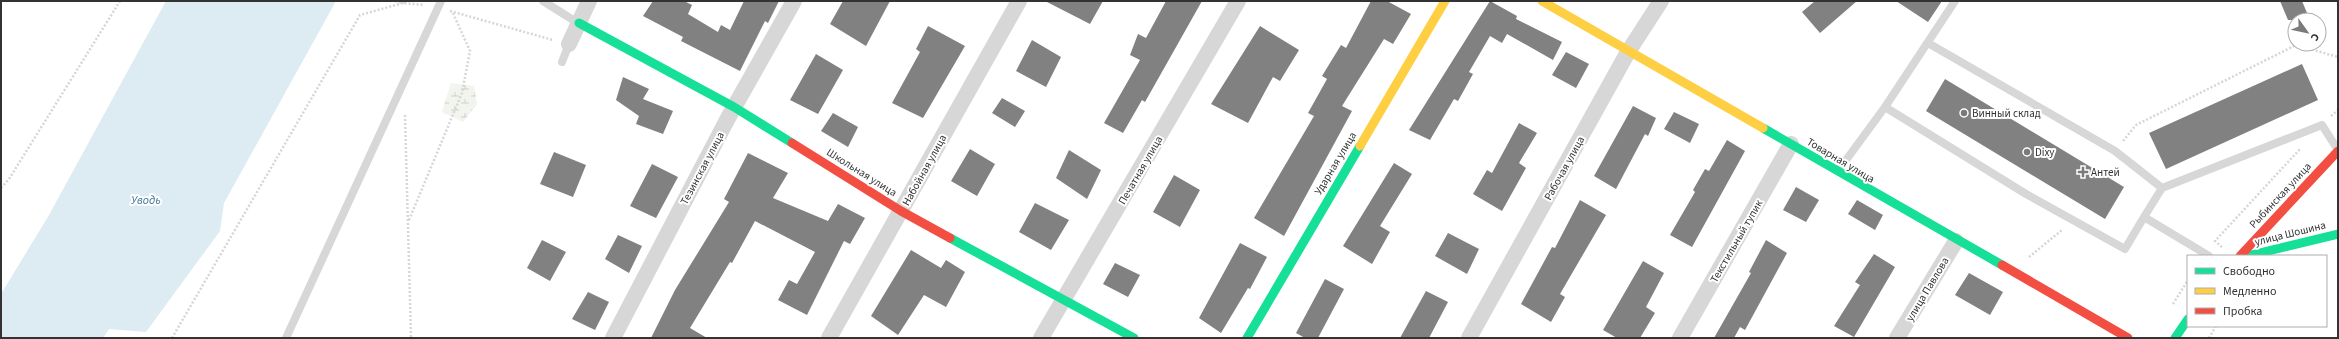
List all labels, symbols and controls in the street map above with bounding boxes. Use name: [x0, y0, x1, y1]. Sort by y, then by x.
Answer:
north arrow: [2287, 12, 2327, 52]
text: С: [2307, 30, 2323, 44]
place label: Винный склад: [1972, 106, 2041, 121]
marker: Винный склад: [1959, 108, 1969, 118]
street label: Тезинская улица: [677, 129, 728, 207]
street label: Ударная улица: [1311, 129, 1360, 198]
street label: Набойная улица: [899, 132, 950, 209]
street label: Печатная улица: [1115, 133, 1166, 207]
street label: Рабочая улица: [1541, 134, 1588, 203]
street label: Товарная улица: [1804, 134, 1878, 187]
street label: Школьная улица: [824, 145, 900, 200]
place label: Dixy: [2035, 145, 2055, 160]
marker: Dixy: [2022, 147, 2032, 157]
street label: Рыбинская улица: [2246, 159, 2315, 231]
place label: Антей: [2091, 165, 2120, 180]
marker: Антей: [2078, 167, 2088, 177]
water label: Уводь: [131, 192, 161, 209]
street label: Текстильный тупик: [1707, 197, 1767, 285]
street label: улица Шошина: [2253, 217, 2327, 250]
street label: улица Павлова: [1902, 254, 1952, 324]
legend: [2187, 255, 2327, 327]
text: Свободно: [2223, 263, 2275, 280]
text: Медленно: [2223, 283, 2277, 300]
text: Пробка: [2223, 303, 2262, 320]

